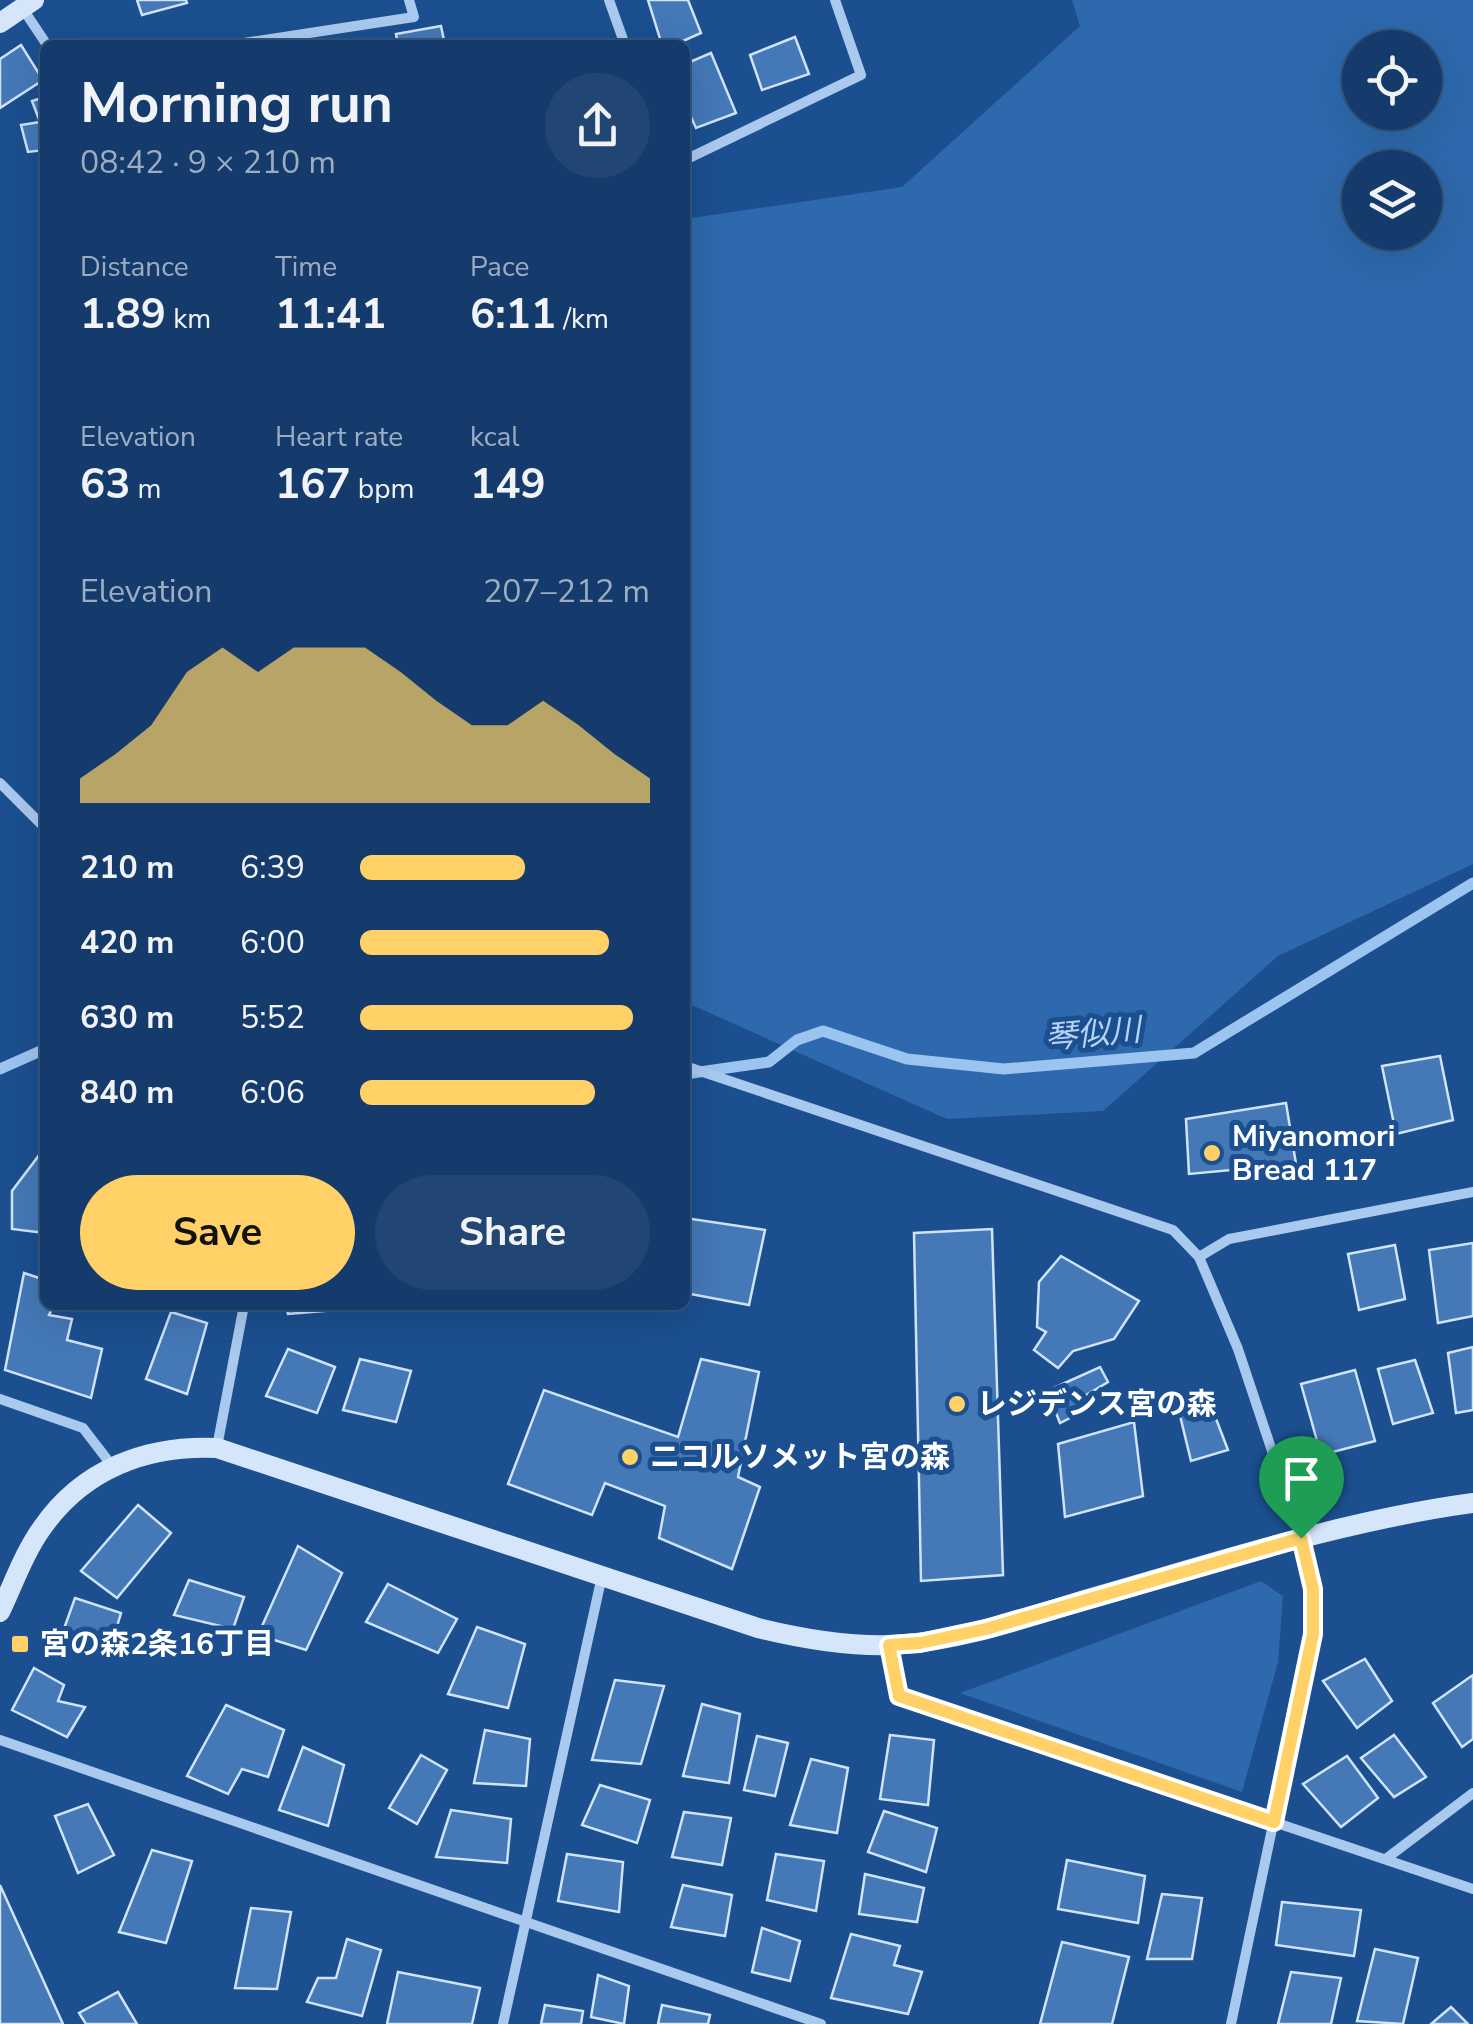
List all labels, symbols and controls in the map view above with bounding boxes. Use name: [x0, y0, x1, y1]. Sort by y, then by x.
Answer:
map controls: [1342, 30, 1442, 250]
button: locate: [1342, 30, 1442, 130]
text: Morning run: [80, 66, 393, 141]
button: share: [545, 73, 650, 178]
text: 08:42 · 9 × 210 m: [80, 141, 336, 184]
button: layers: [1342, 150, 1442, 250]
text: Distance: [80, 248, 189, 286]
text: Time: [275, 248, 337, 286]
text: Pace: [470, 248, 529, 286]
text: 1.89: [80, 286, 166, 343]
text: 11:41: [275, 286, 386, 343]
text: 6:11: [470, 286, 556, 343]
text: km: [166, 300, 211, 338]
text: /km: [556, 300, 609, 338]
text: Elevation: [80, 418, 196, 456]
text: Heart rate: [275, 418, 403, 456]
text: kcal: [470, 418, 520, 456]
text: 63: [80, 456, 130, 513]
text: 167: [275, 456, 351, 513]
text: 149: [470, 456, 546, 513]
text: m: [130, 470, 162, 508]
text: bpm: [351, 470, 414, 508]
text: Elevation: [80, 570, 213, 613]
text: 207–212 m: [483, 570, 650, 613]
text: 210 m: [80, 846, 174, 889]
text: 6:39: [240, 846, 305, 889]
text: 420 m: [80, 921, 174, 964]
text: 6:00: [240, 921, 305, 964]
text: 630 m: [80, 996, 174, 1039]
text: 5:52: [240, 996, 305, 1039]
water label: 琴似川: [1043, 1008, 1146, 1060]
text: 840 m: [80, 1071, 174, 1114]
text: 6:06: [240, 1071, 305, 1114]
place label: Miyanomori Bread 117: [1232, 1116, 1395, 1191]
marker: Miyanomori Bread 117: [1201, 1142, 1223, 1164]
button: Save: [80, 1175, 355, 1290]
button: Share: [375, 1175, 650, 1290]
place label: レジデンス宮の森: [977, 1384, 1216, 1425]
marker: レジデンス宮の森: [946, 1393, 968, 1415]
pin: [1259, 1436, 1344, 1539]
place label: ニコルソメット宮の森: [650, 1437, 950, 1478]
marker: ニコルソメット宮の森: [619, 1446, 641, 1468]
icon: arrive: [1274, 1451, 1329, 1506]
place label: 宮の森2条16丁目: [40, 1624, 274, 1665]
marker: 宮の森2条16丁目: [9, 1633, 31, 1655]

